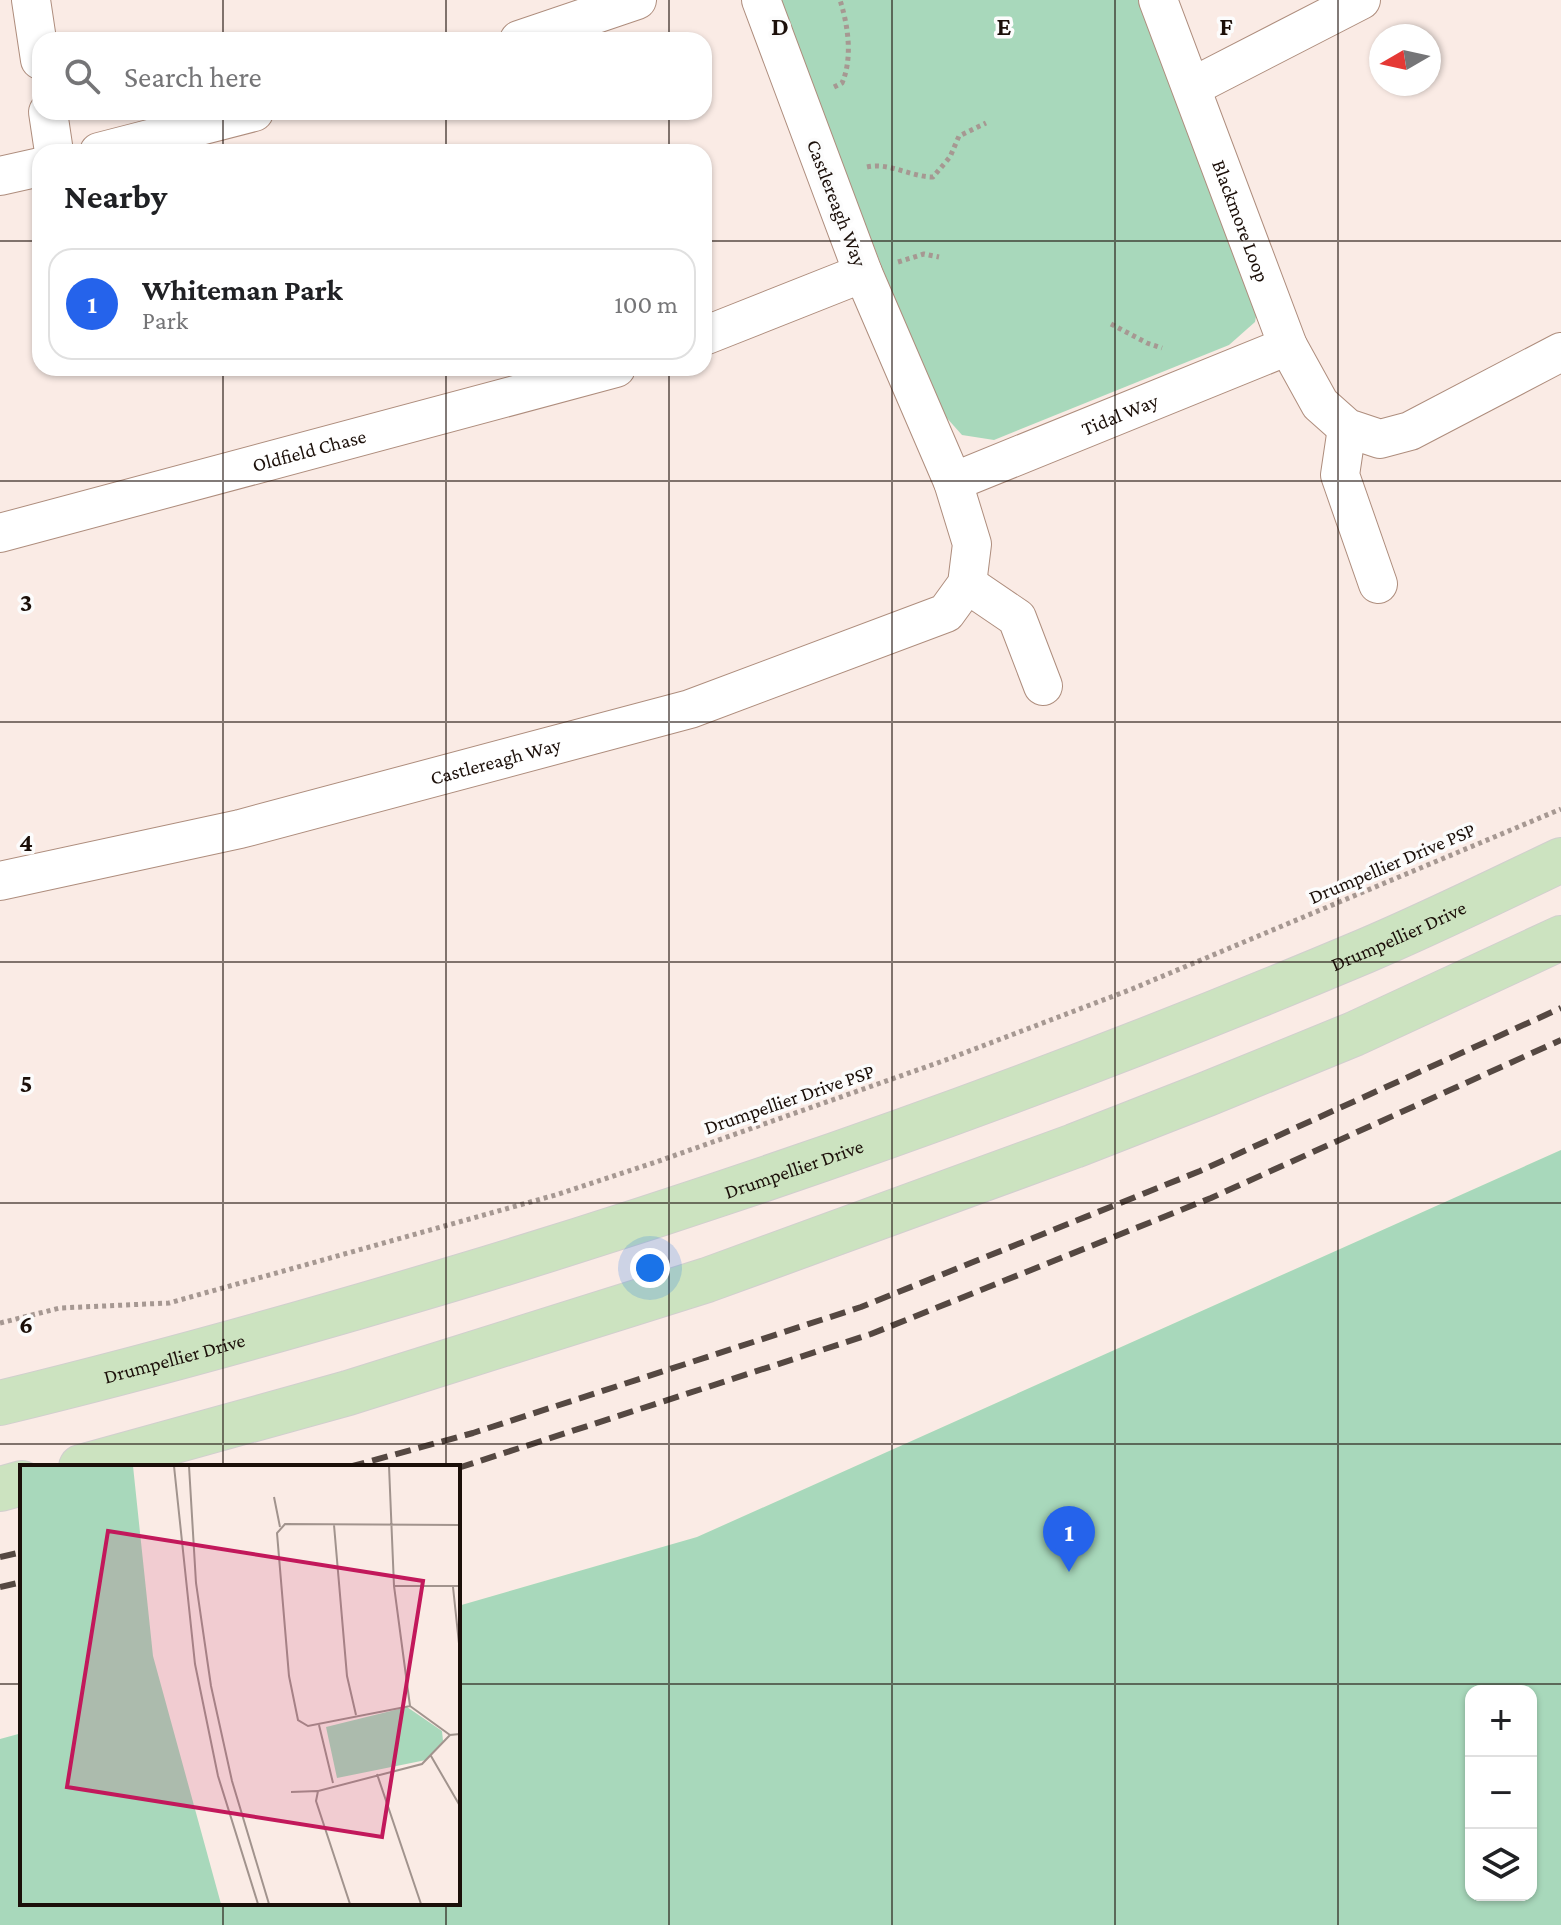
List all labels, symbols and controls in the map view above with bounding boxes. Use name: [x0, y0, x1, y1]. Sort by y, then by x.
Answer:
text: D: [771, 12, 789, 41]
text: E: [997, 12, 1012, 41]
text: F: [1219, 12, 1233, 41]
north arrow: [1369, 24, 1441, 96]
search box: [32, 32, 712, 120]
icon: search: [60, 54, 104, 98]
text: Search here: [124, 60, 262, 93]
street label: Castlereagh Way: [802, 136, 872, 271]
street label: Blackmore Loop: [1208, 157, 1274, 285]
text: Nearby: [64, 178, 167, 215]
text: Whiteman Park: [142, 273, 343, 306]
text: 1: [87, 290, 97, 319]
text: 100 m: [614, 290, 678, 319]
text: Park: [142, 306, 188, 335]
street label: Tidal Way: [1078, 389, 1162, 440]
street label: Oldfield Chase: [250, 424, 369, 476]
text: 3: [20, 588, 32, 617]
street label: Castlereagh Way: [428, 733, 564, 789]
street label: Drumpellier Drive PSP: [1306, 818, 1479, 909]
text: 4: [19, 828, 33, 857]
street label: Drumpellier Drive: [1328, 896, 1470, 975]
street label: Drumpellier Drive PSP: [701, 1060, 877, 1139]
text: 5: [20, 1069, 32, 1098]
street label: Drumpellier Drive: [722, 1135, 866, 1203]
your location: [630, 1248, 670, 1288]
text: 6: [19, 1310, 33, 1339]
street label: Drumpellier Drive: [101, 1329, 248, 1388]
inset map: [20, 1465, 460, 1905]
pin: 1: [1043, 1506, 1095, 1572]
map controls: [1465, 1685, 1537, 1901]
button: +: [1465, 1685, 1537, 1757]
button: −: [1465, 1757, 1537, 1829]
button: layers: [1465, 1829, 1537, 1901]

